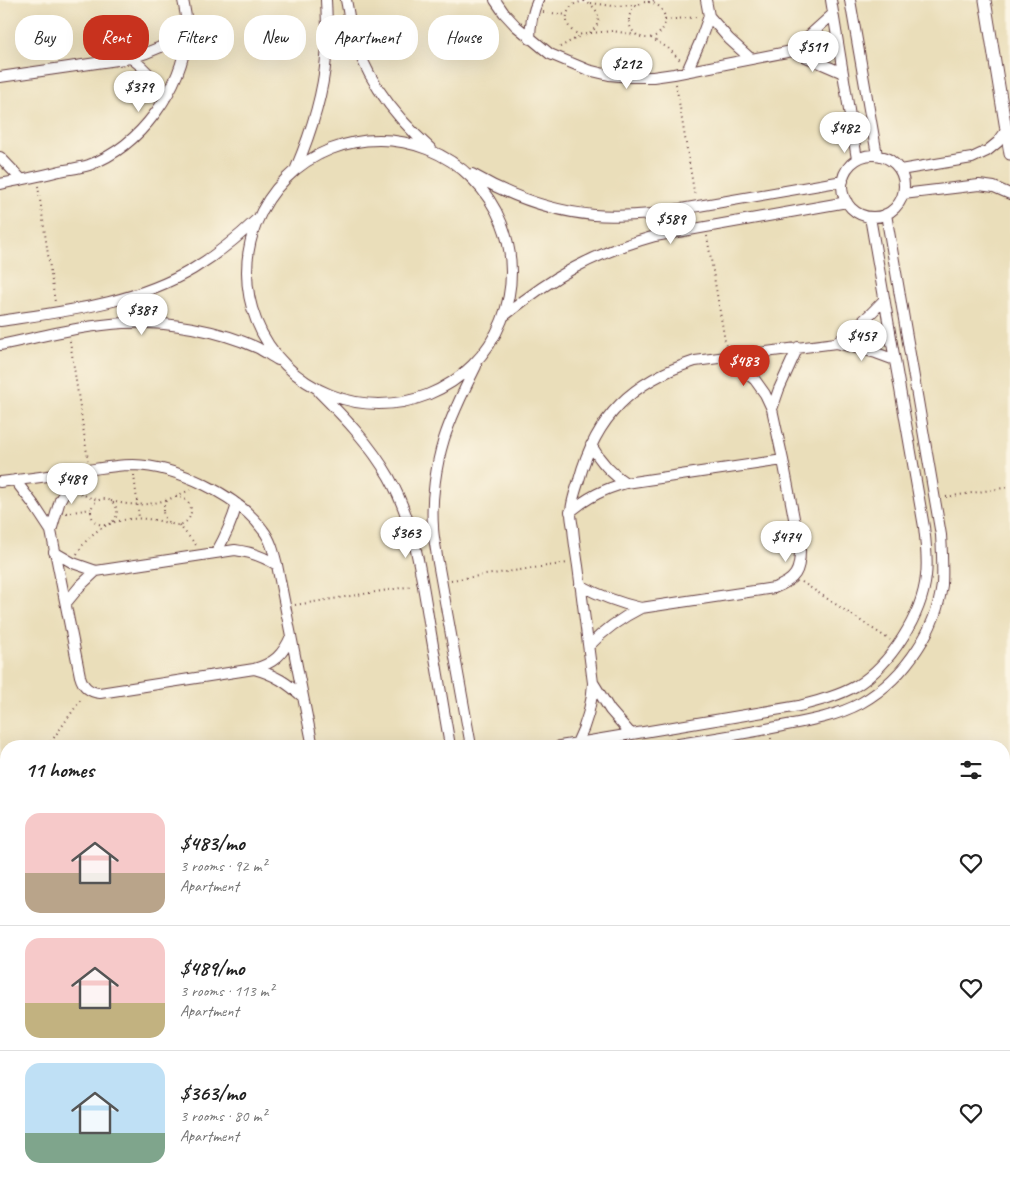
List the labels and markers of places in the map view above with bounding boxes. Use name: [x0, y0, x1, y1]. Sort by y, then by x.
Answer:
pin: $511: [783, 30, 843, 73]
pin: $212: [597, 48, 657, 90]
pin: $379: [109, 70, 169, 113]
pin: $482: [815, 112, 875, 154]
pin: $589: [641, 202, 701, 245]
pin: $387: [112, 294, 172, 336]
pin: $457: [832, 320, 892, 362]
pin: $483: [714, 344, 774, 387]
pin: $489: [42, 462, 102, 505]
pin: $363: [376, 516, 436, 559]
pin: $474: [756, 520, 816, 563]

